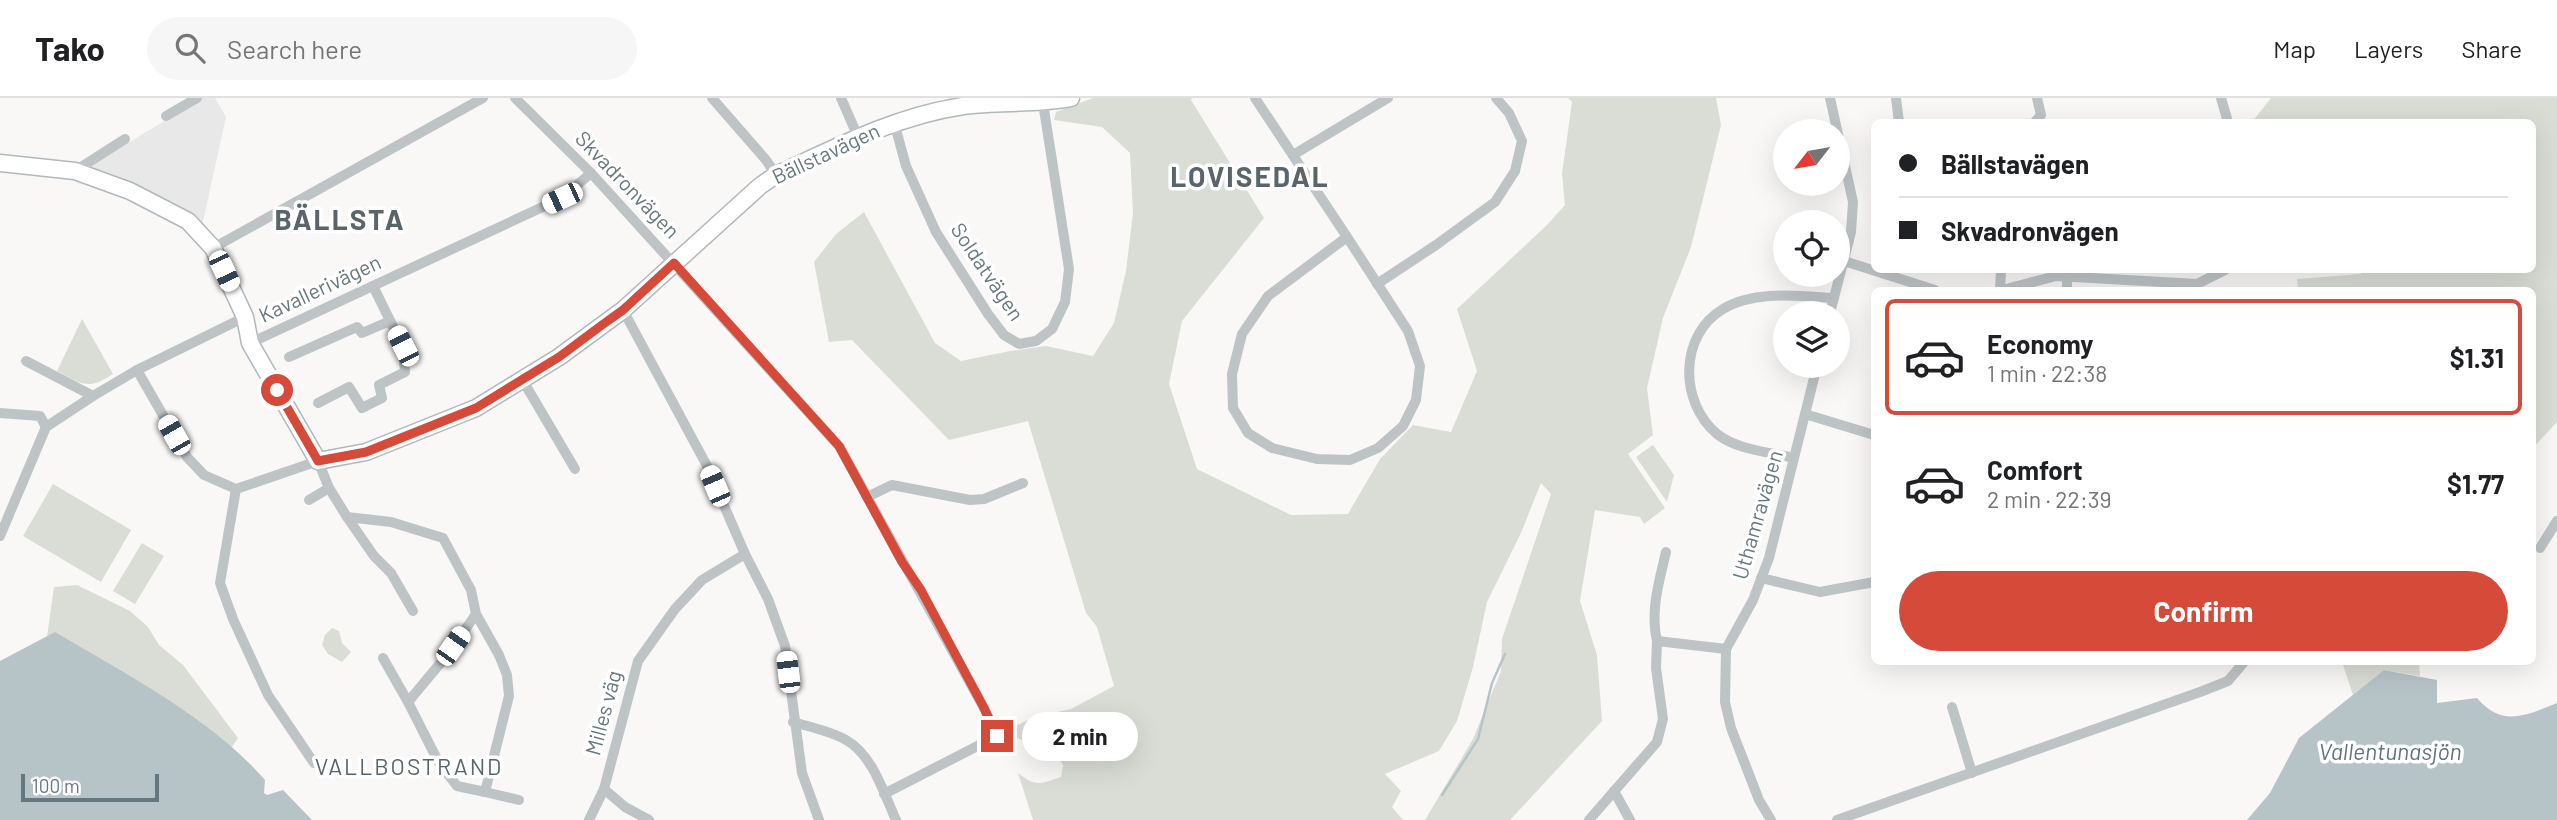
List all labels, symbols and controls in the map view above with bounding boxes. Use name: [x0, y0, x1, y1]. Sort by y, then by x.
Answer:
search box: [147, 17, 637, 80]
text: Tako: [35, 28, 105, 68]
icon: search: [171, 29, 209, 67]
text: Search here: [227, 33, 362, 64]
text: Map: [2273, 34, 2316, 63]
text: Layers: [2354, 34, 2423, 63]
text: Share: [2461, 34, 2522, 63]
street label: Bällstavägen: [768, 117, 883, 188]
north arrow: [1773, 119, 1850, 196]
map controls: [1773, 119, 1850, 378]
street label: Skvadronvägen: [571, 125, 685, 243]
text: Bällstavägen: [1941, 148, 2089, 179]
district label: LOVISEDAL: [1170, 159, 1330, 193]
car: [539, 180, 586, 216]
district label: BÄLLSTA: [275, 202, 405, 236]
button: locate: [1773, 210, 1850, 287]
text: Skvadronvägen: [1941, 215, 2119, 246]
street label: Soldatvägen: [946, 218, 1030, 325]
car: [206, 248, 243, 294]
street label: Kavallerivägen: [254, 248, 384, 327]
button: layers: [1773, 301, 1850, 378]
car: [385, 323, 422, 369]
icon: car: [1903, 326, 1966, 389]
text: Economy: [1987, 328, 2093, 359]
text: $1.31: [2450, 342, 2504, 373]
text: 1 min · 22:38: [1987, 359, 2107, 387]
route start: [261, 374, 293, 406]
car: [155, 412, 194, 458]
street label: Uthamravägen: [1726, 447, 1787, 582]
icon: car: [1903, 452, 1966, 515]
text: Comfort: [1987, 454, 2083, 485]
car: [698, 463, 733, 509]
text: $1.77: [2447, 468, 2504, 499]
text: 2 min · 22:39: [1987, 485, 2112, 513]
button: Confirm: [1899, 571, 2508, 651]
car: [433, 623, 474, 669]
car: [776, 650, 801, 694]
street label: Milles väg: [579, 667, 626, 758]
callout: 2 min: [1021, 712, 1137, 760]
route end: [981, 720, 1013, 752]
text: 2 min: [1052, 722, 1108, 750]
water label: Vallentunasjön: [2319, 737, 2462, 765]
district label: VALLBOSTRAND: [315, 752, 503, 780]
scale bar: [21, 771, 159, 803]
text: 100 m: [32, 774, 80, 797]

